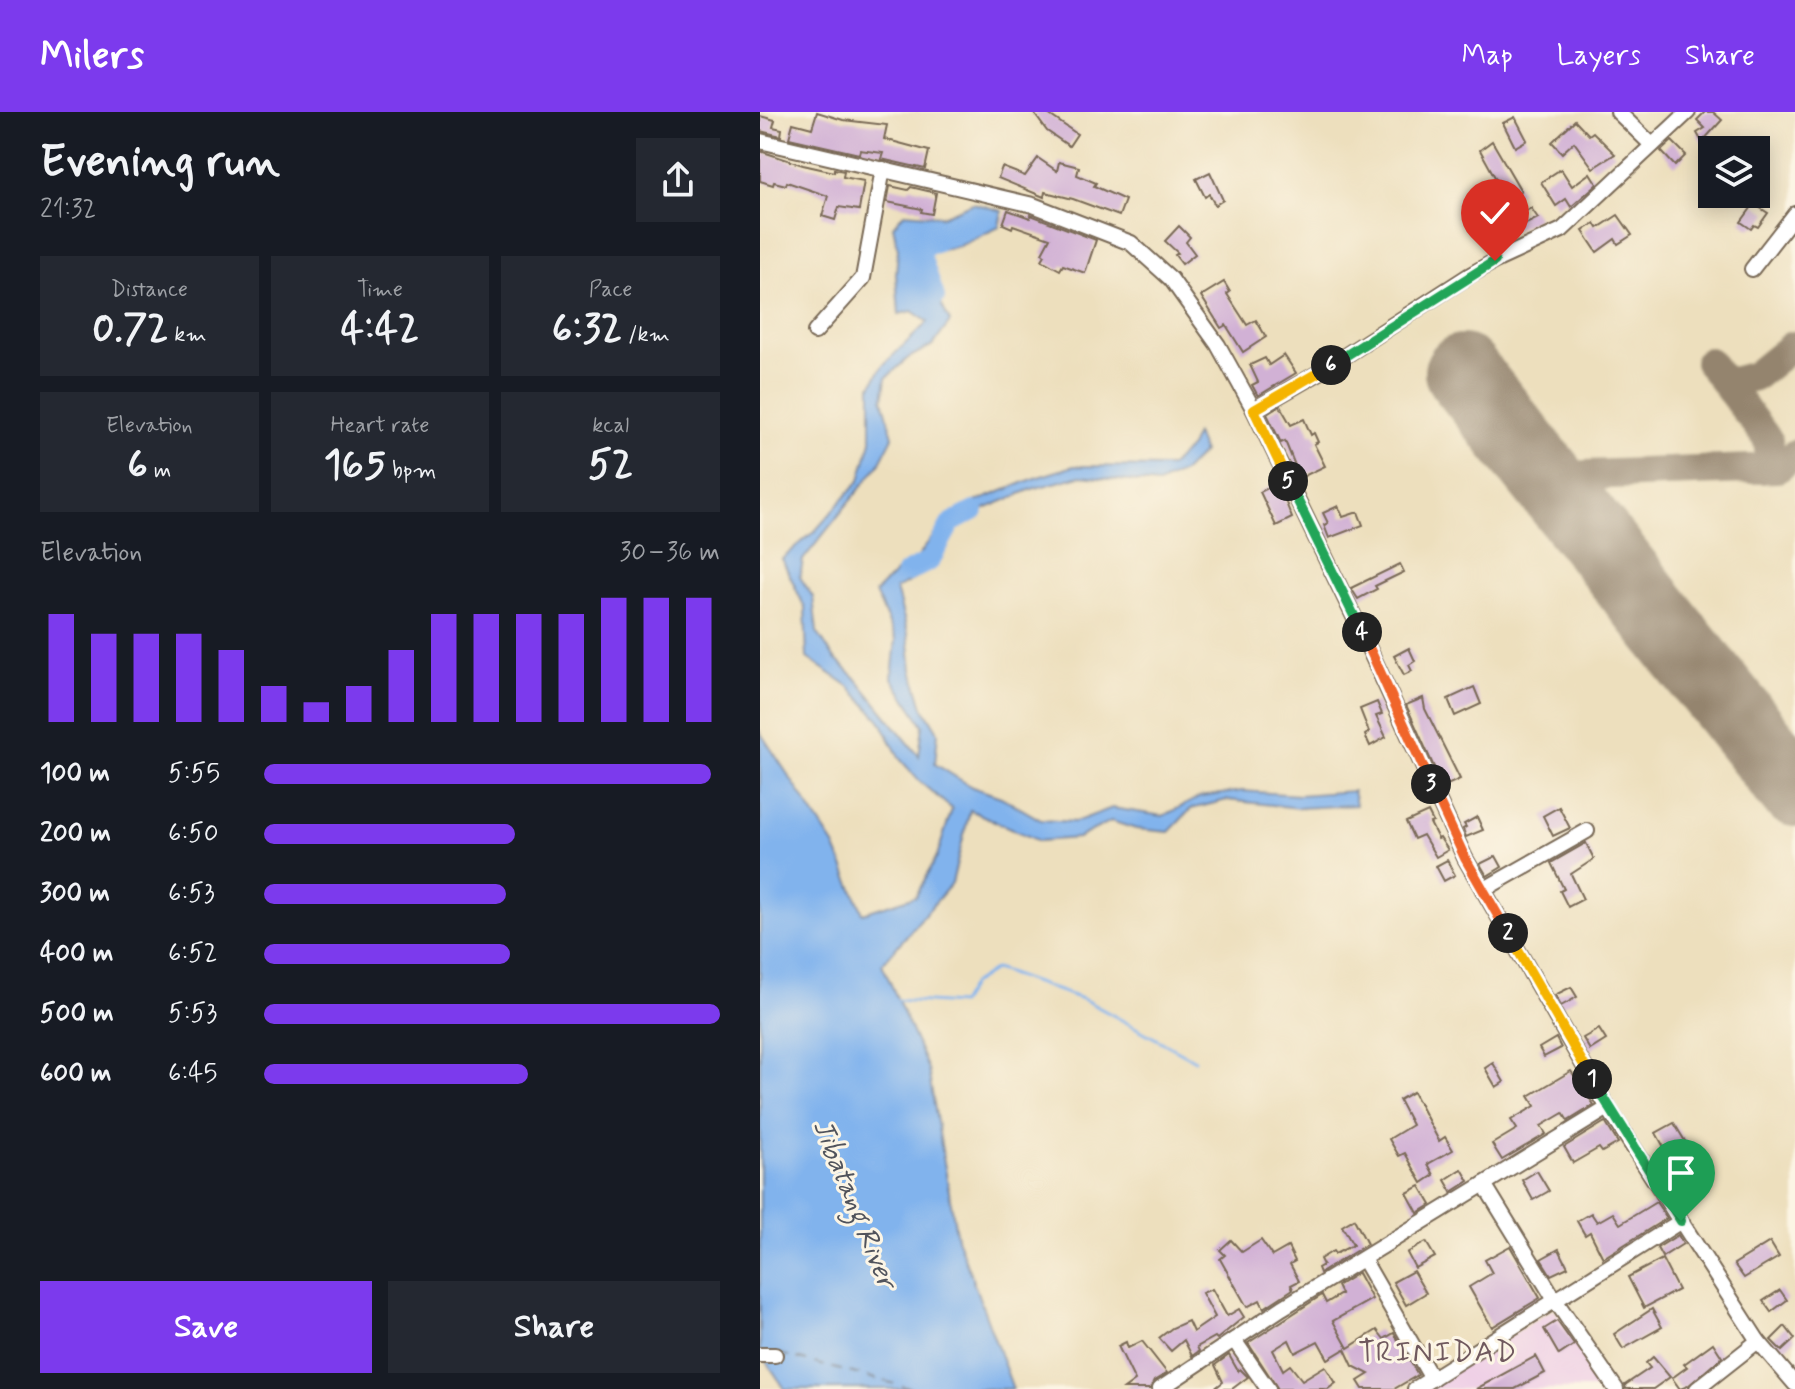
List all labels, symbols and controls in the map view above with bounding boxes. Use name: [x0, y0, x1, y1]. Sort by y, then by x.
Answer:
text: Milers: [40, 32, 144, 81]
text: Map: [1462, 38, 1513, 75]
text: Layers: [1557, 38, 1641, 75]
text: Share: [1685, 38, 1755, 75]
text: Evening run: [40, 134, 280, 192]
map controls: [1698, 136, 1770, 208]
button: layers: [1698, 136, 1770, 208]
button: share: [636, 138, 720, 222]
pin: [1461, 179, 1529, 261]
icon: check: [1473, 191, 1517, 235]
text: 21:32: [40, 193, 96, 227]
text: Distance: [111, 276, 188, 304]
text: Time: [357, 276, 403, 304]
text: Pace: [589, 276, 633, 304]
text: 0.72: [92, 304, 168, 356]
text: 4:42: [341, 304, 419, 356]
text: 6:32: [552, 304, 622, 356]
text: km: [168, 321, 206, 349]
text: /km: [622, 321, 670, 349]
pin: 6: [1311, 345, 1351, 385]
text: 6: [1325, 351, 1337, 379]
text: Elevation: [106, 412, 193, 440]
text: Heart rate: [331, 412, 429, 440]
text: kcal: [592, 412, 629, 440]
text: 6: [127, 440, 148, 492]
text: 165: [324, 440, 386, 492]
text: 52: [588, 440, 633, 492]
text: m: [148, 457, 171, 485]
text: bpm: [386, 457, 436, 485]
pin: 5: [1268, 461, 1308, 501]
text: 5: [1281, 467, 1295, 495]
text: Elevation: [40, 536, 142, 570]
text: 30–36 m: [620, 536, 720, 570]
pin: 4: [1342, 612, 1382, 652]
text: 4: [1356, 618, 1368, 646]
text: 100 m: [40, 757, 110, 791]
text: 5:55: [168, 757, 220, 791]
pin: 3: [1411, 764, 1451, 804]
text: 3: [1426, 770, 1436, 798]
text: 200 m: [40, 817, 111, 851]
text: 6:50: [168, 817, 219, 851]
text: 300 m: [40, 877, 110, 911]
text: 6:53: [168, 877, 215, 911]
pin: 2: [1488, 913, 1528, 953]
text: 2: [1503, 919, 1513, 947]
text: 400 m: [40, 937, 113, 971]
text: 6:52: [168, 937, 218, 971]
text: 500 m: [40, 997, 114, 1031]
text: 5:53: [168, 997, 217, 1031]
text: 600 m: [40, 1057, 112, 1091]
text: 6:45: [168, 1057, 217, 1091]
pin: 1: [1572, 1059, 1612, 1099]
text: 1: [1587, 1065, 1597, 1093]
water label: Jibatang River: [800, 1114, 906, 1298]
pin: [1647, 1139, 1715, 1221]
icon: arrive: [1659, 1151, 1703, 1195]
button: Save: [40, 1281, 372, 1373]
button: Share: [388, 1281, 720, 1373]
district label: TRINIDAD: [1358, 1333, 1518, 1372]

